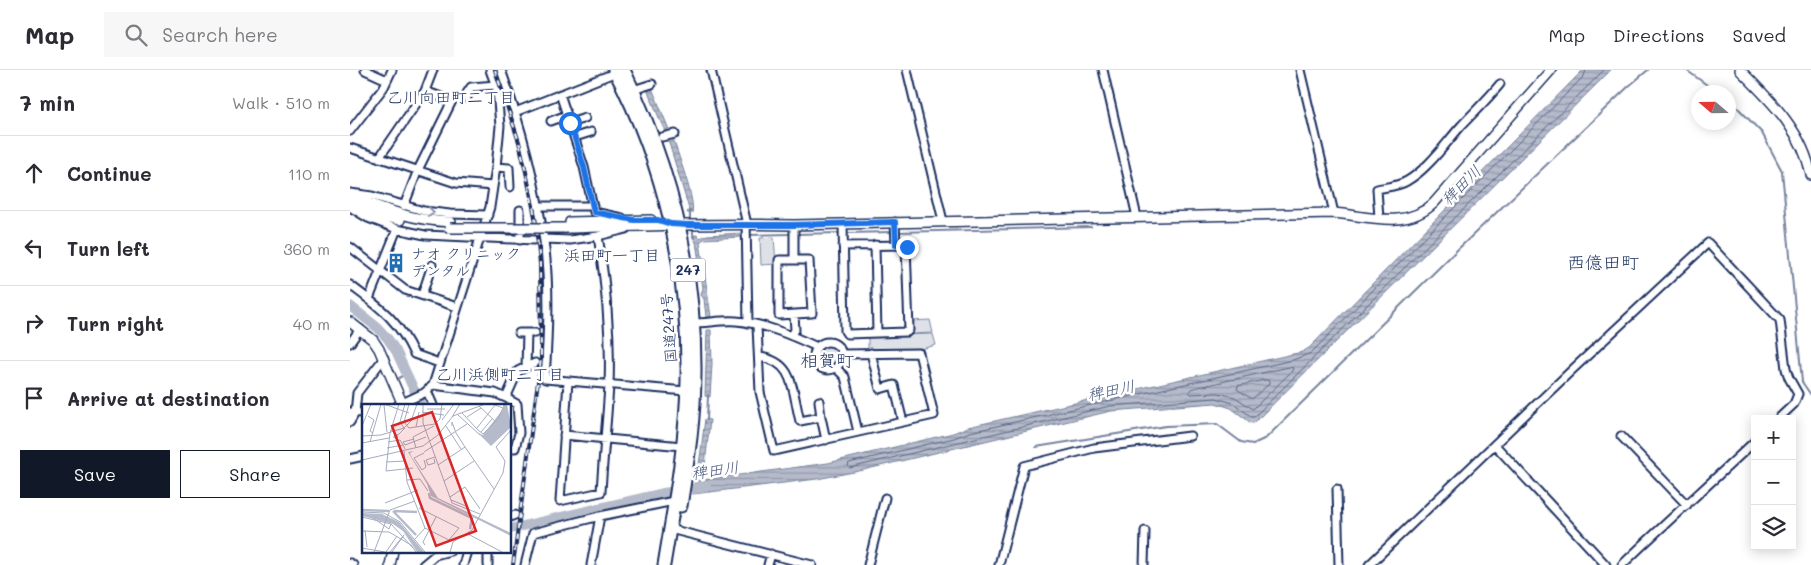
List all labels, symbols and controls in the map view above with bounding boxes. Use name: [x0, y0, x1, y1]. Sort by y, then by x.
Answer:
search box: [104, 12, 454, 57]
text: Map: [25, 19, 74, 50]
icon: search: [122, 21, 150, 49]
text: Search here: [162, 22, 278, 47]
text: Map: [1548, 23, 1585, 47]
text: Directions: [1613, 23, 1705, 47]
text: Saved: [1733, 23, 1786, 47]
north arrow: [1691, 85, 1736, 130]
district label: 乙川向田町二丁目: [387, 86, 515, 107]
text: 7 min: [20, 89, 75, 116]
text: Walk · 510 m: [232, 92, 330, 113]
route start: [559, 112, 582, 135]
icon: ahead: [20, 159, 48, 187]
water label: 稗田川: [1436, 160, 1485, 209]
text: Continue: [67, 161, 152, 186]
text: 110 m: [288, 163, 330, 184]
one-way arrow: [427, 206, 436, 216]
icon: left: [20, 234, 48, 262]
text: Turn left: [67, 236, 150, 261]
route end: [896, 236, 919, 259]
text: 360 m: [283, 238, 330, 259]
place label: ナオ クリニック デンタル: [411, 243, 521, 280]
district label: 浜田町一丁目: [564, 244, 660, 265]
district label: 西億田町: [1567, 250, 1639, 274]
building icon: ナオ クリニック デンタル: [385, 252, 407, 274]
road number: 247: [670, 258, 706, 282]
street label: 国道247号: [656, 292, 680, 364]
icon: right: [20, 309, 48, 337]
text: Turn right: [67, 311, 164, 336]
text: 40 m: [293, 313, 330, 334]
district label: 相賀町: [800, 348, 854, 372]
district label: 乙川浜側町二丁目: [436, 363, 564, 384]
water label: 稗田川: [1085, 375, 1136, 404]
icon: arrive: [20, 384, 48, 412]
text: Arrive at destination: [67, 386, 270, 411]
inset map: [362, 404, 511, 552]
map controls: [1751, 415, 1796, 550]
button: +: [1751, 415, 1796, 460]
button: Save: [20, 450, 170, 498]
button: Share: [180, 450, 330, 498]
water label: 稗田川: [690, 456, 740, 483]
button: −: [1751, 460, 1796, 505]
button: layers: [1751, 505, 1796, 550]

